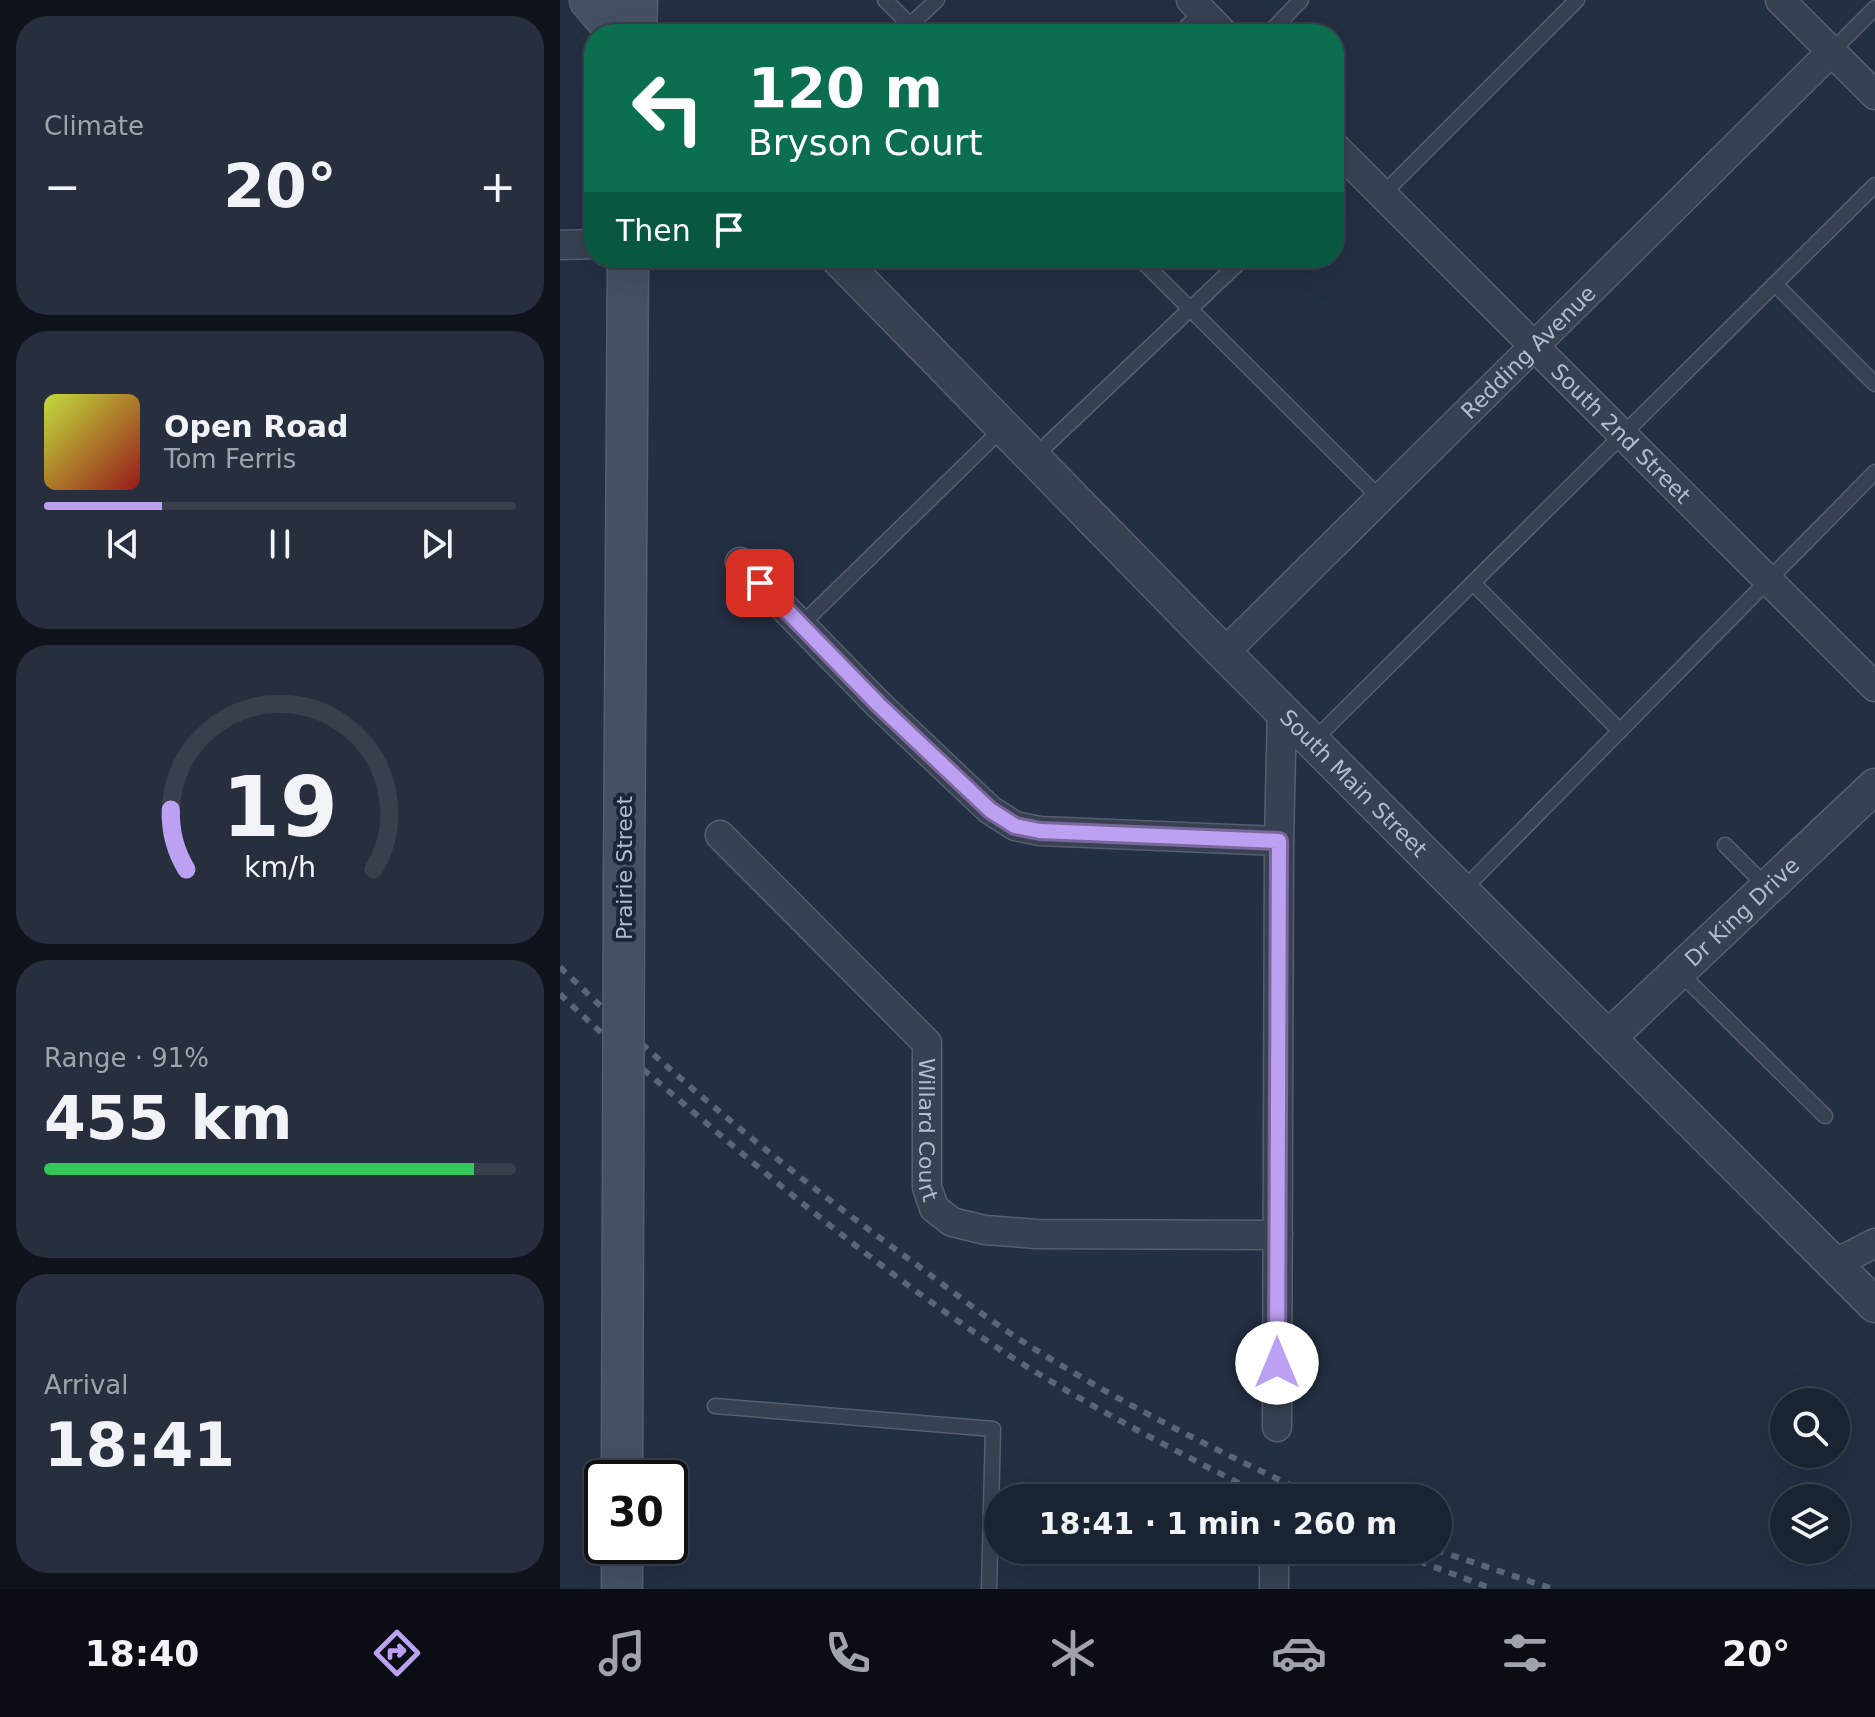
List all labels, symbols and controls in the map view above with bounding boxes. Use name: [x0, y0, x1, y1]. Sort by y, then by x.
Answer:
text: 120 m: [748, 55, 943, 120]
icon: left: [616, 56, 720, 160]
text: Climate: [44, 111, 144, 141]
text: Bryson Court: [748, 122, 983, 163]
text: 20°: [223, 151, 337, 221]
text: −: [44, 161, 81, 212]
text: +: [479, 161, 516, 212]
icon: arrive: [707, 208, 751, 252]
text: Then: [616, 213, 691, 248]
street label: Redding Avenue: [1456, 280, 1601, 424]
street label: South 2nd Street: [1546, 359, 1696, 509]
text: Open Road: [164, 409, 349, 444]
text: Tom Ferris: [164, 444, 296, 474]
icon: previous: [101, 522, 145, 566]
icon: pause: [258, 522, 302, 566]
icon: next: [415, 522, 459, 566]
pin: [726, 549, 794, 617]
icon: arrive: [738, 561, 782, 605]
street label: South Main Street: [1275, 705, 1432, 862]
text: 19: [222, 759, 338, 856]
street label: Prairie Street: [612, 796, 637, 940]
text: km/h: [244, 851, 316, 885]
street label: Dr King Drive: [1680, 852, 1804, 972]
text: Range · 91%: [44, 1043, 209, 1073]
street label: Willard Court: [914, 1058, 943, 1205]
text: 455 km: [44, 1083, 293, 1153]
position arrow: [1235, 1321, 1319, 1405]
text: Arrival: [44, 1370, 128, 1400]
map controls: [1770, 1388, 1850, 1564]
button: search: [1770, 1388, 1850, 1468]
text: 18:41: [44, 1410, 235, 1480]
speed limit sign: 30: [584, 1460, 688, 1564]
button: layers: [1770, 1484, 1850, 1564]
text: 18:41 · 1 min · 260 m: [1039, 1506, 1397, 1541]
icon: directions: [369, 1625, 425, 1681]
icon: music: [594, 1625, 650, 1681]
icon: phone: [820, 1625, 876, 1681]
icon: climate: [1045, 1625, 1101, 1681]
icon: car: [1271, 1625, 1327, 1681]
icon: filters: [1497, 1625, 1553, 1681]
text: 18:40: [85, 1633, 199, 1674]
text: 20°: [1722, 1633, 1790, 1674]

